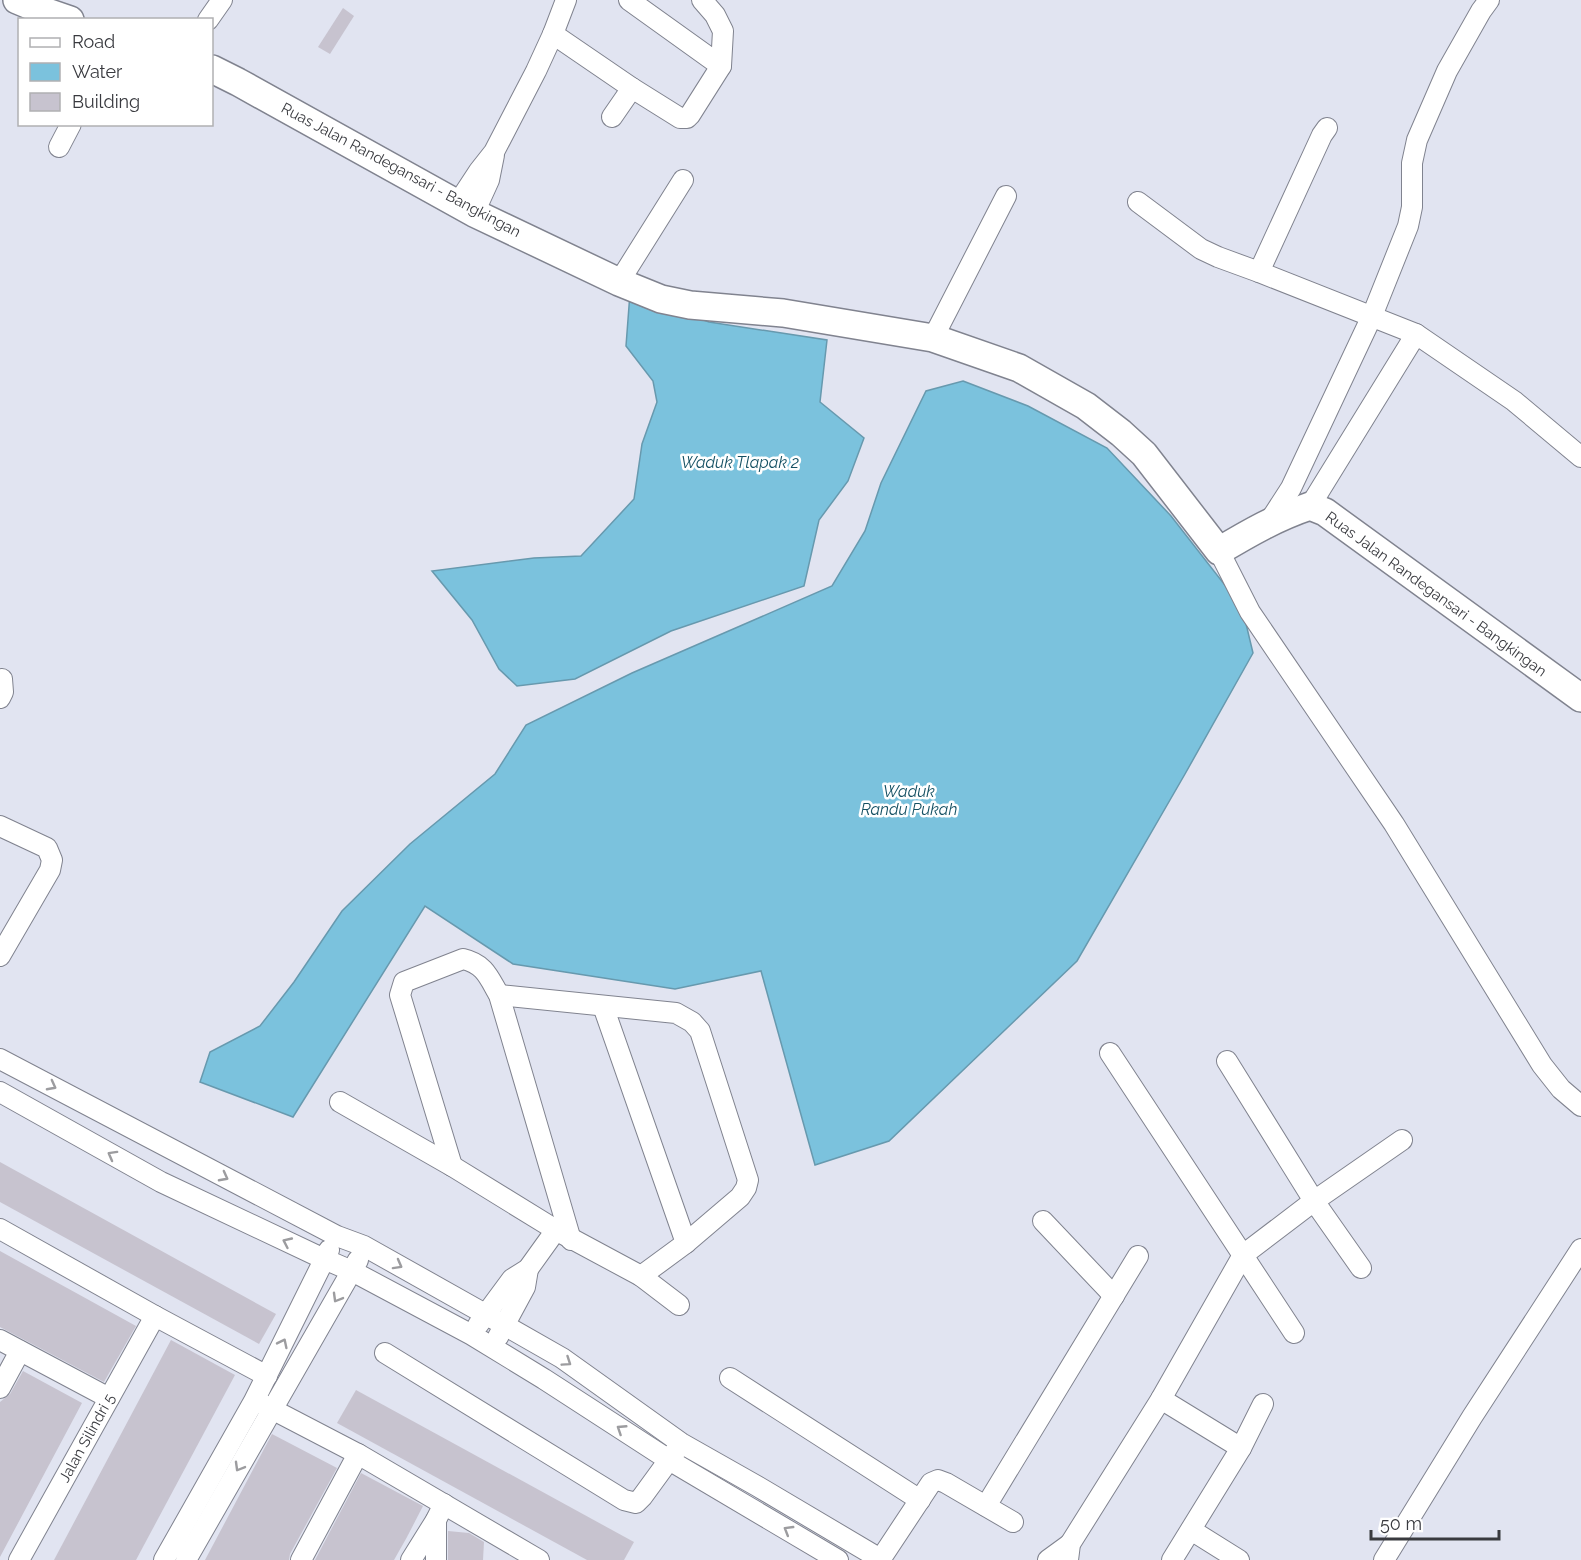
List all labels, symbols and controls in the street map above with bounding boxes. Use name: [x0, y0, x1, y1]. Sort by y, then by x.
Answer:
legend: [18, 18, 213, 126]
text: Road: [72, 31, 115, 52]
text: Water: [72, 61, 123, 82]
text: Building: [72, 91, 140, 112]
street label: Ruas Jalan Randegansari - Bangkingan: [278, 99, 524, 241]
water label: Waduk Tlapak 2: [681, 453, 799, 472]
street label: Ruas Jalan Randegansari - Bangkingan: [1322, 508, 1550, 680]
water label: Waduk Randu Pukah: [861, 782, 957, 819]
one-way arrow: [45, 1079, 56, 1090]
one-way arrow: [108, 1151, 118, 1162]
one-way arrow: [218, 1170, 228, 1181]
one-way arrow: [282, 1237, 293, 1249]
one-way arrow: [392, 1258, 402, 1269]
one-way arrow: [333, 1292, 344, 1302]
one-way arrow: [276, 1339, 287, 1349]
one-way arrow: [560, 1355, 571, 1366]
street label: Jalan Silindri 5: [55, 1391, 119, 1485]
one-way arrow: [617, 1425, 628, 1436]
one-way arrow: [235, 1461, 247, 1471]
scale bar: [1371, 1503, 1498, 1541]
text: 50 m: [1380, 1513, 1422, 1534]
one-way arrow: [784, 1526, 794, 1538]

